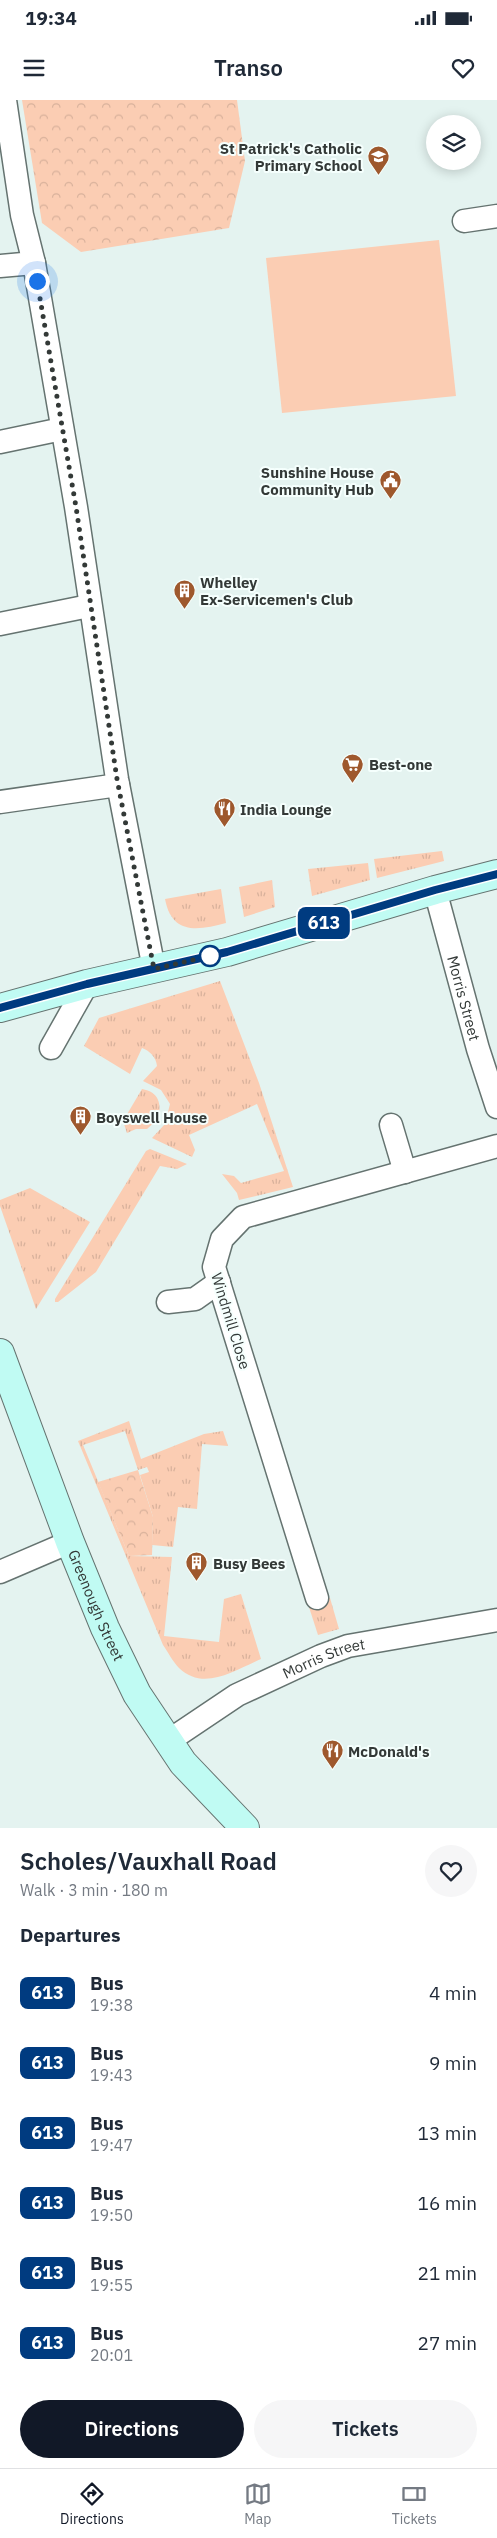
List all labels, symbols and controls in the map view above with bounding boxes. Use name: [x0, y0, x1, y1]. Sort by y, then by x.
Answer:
text: 19:34: [25, 6, 77, 30]
text: Transo: [214, 53, 283, 82]
icon: menu: [20, 54, 48, 82]
icon: heart: [449, 54, 477, 82]
map controls: [426, 115, 481, 170]
button: layers: [426, 115, 481, 170]
place label: St Patrick's Catholic Primary School: [220, 139, 362, 175]
school or university icon: St Patrick's Catholic Primary School: [366, 145, 390, 176]
your location: [25, 269, 50, 294]
place label: Sunshine House Community Hub: [261, 463, 374, 499]
public building icon: Sunshine House Community Hub: [378, 469, 402, 500]
place label: Whelley Ex-Servicemen's Club: [200, 573, 353, 609]
building icon: Whelley Ex-Servicemen's Club: [172, 579, 196, 610]
supermarket icon: Best-one: [341, 752, 365, 783]
place label: Best-one: [369, 755, 433, 774]
restaurant icon: India Lounge: [212, 797, 236, 828]
place label: India Lounge: [240, 800, 332, 819]
line badge: 613: [295, 907, 353, 939]
text: 613: [308, 911, 340, 934]
unlabelled marker: [199, 945, 221, 967]
street label: Morris Street: [444, 953, 485, 1043]
building icon: Boyswell House: [68, 1105, 92, 1136]
place label: Boyswell House: [96, 1108, 207, 1127]
street label: Windmill Close: [207, 1270, 255, 1372]
street label: Greenough Street: [65, 1547, 129, 1664]
building icon: Busy Bees: [185, 1551, 209, 1582]
place label: Busy Bees: [213, 1554, 286, 1573]
street label: Morris Street: [279, 1634, 366, 1682]
restaurant icon: McDonald's: [320, 1739, 344, 1770]
place label: McDonald's: [348, 1742, 430, 1761]
text: Scholes/Vauxhall Road: [20, 1845, 277, 1877]
button: heart: [425, 1845, 477, 1897]
text: Walk · 3 min · 180 m: [20, 1880, 168, 1900]
text: Departures: [20, 1923, 120, 1947]
text: Bus: [90, 1971, 124, 1995]
text: 613: [31, 1981, 64, 2004]
text: 4 min: [429, 1981, 477, 2005]
text: 19:38: [90, 1995, 133, 2015]
text: Bus: [90, 2041, 124, 2065]
text: 613: [31, 2051, 64, 2074]
text: 9 min: [429, 2051, 477, 2075]
text: 19:43: [90, 2065, 133, 2085]
text: Bus: [90, 2111, 124, 2135]
text: 613: [31, 2121, 64, 2144]
text: 13 min: [418, 2121, 477, 2145]
text: 19:47: [90, 2135, 133, 2155]
text: Bus: [90, 2181, 124, 2205]
text: 613: [31, 2191, 64, 2214]
text: 16 min: [418, 2191, 477, 2215]
text: 19:50: [90, 2205, 133, 2225]
text: Bus: [90, 2251, 124, 2275]
text: 613: [31, 2261, 64, 2284]
text: 21 min: [418, 2261, 477, 2285]
text: 19:55: [90, 2275, 133, 2295]
text: Bus: [90, 2321, 124, 2345]
text: 613: [31, 2331, 64, 2354]
text: 27 min: [418, 2331, 477, 2355]
text: 20:01: [90, 2345, 133, 2365]
button: Directions: [20, 2400, 244, 2458]
button: Tickets: [254, 2400, 477, 2458]
tab: Directions: [60, 2480, 124, 2528]
tab: Map: [244, 2480, 272, 2528]
tab: Tickets: [392, 2480, 437, 2528]

